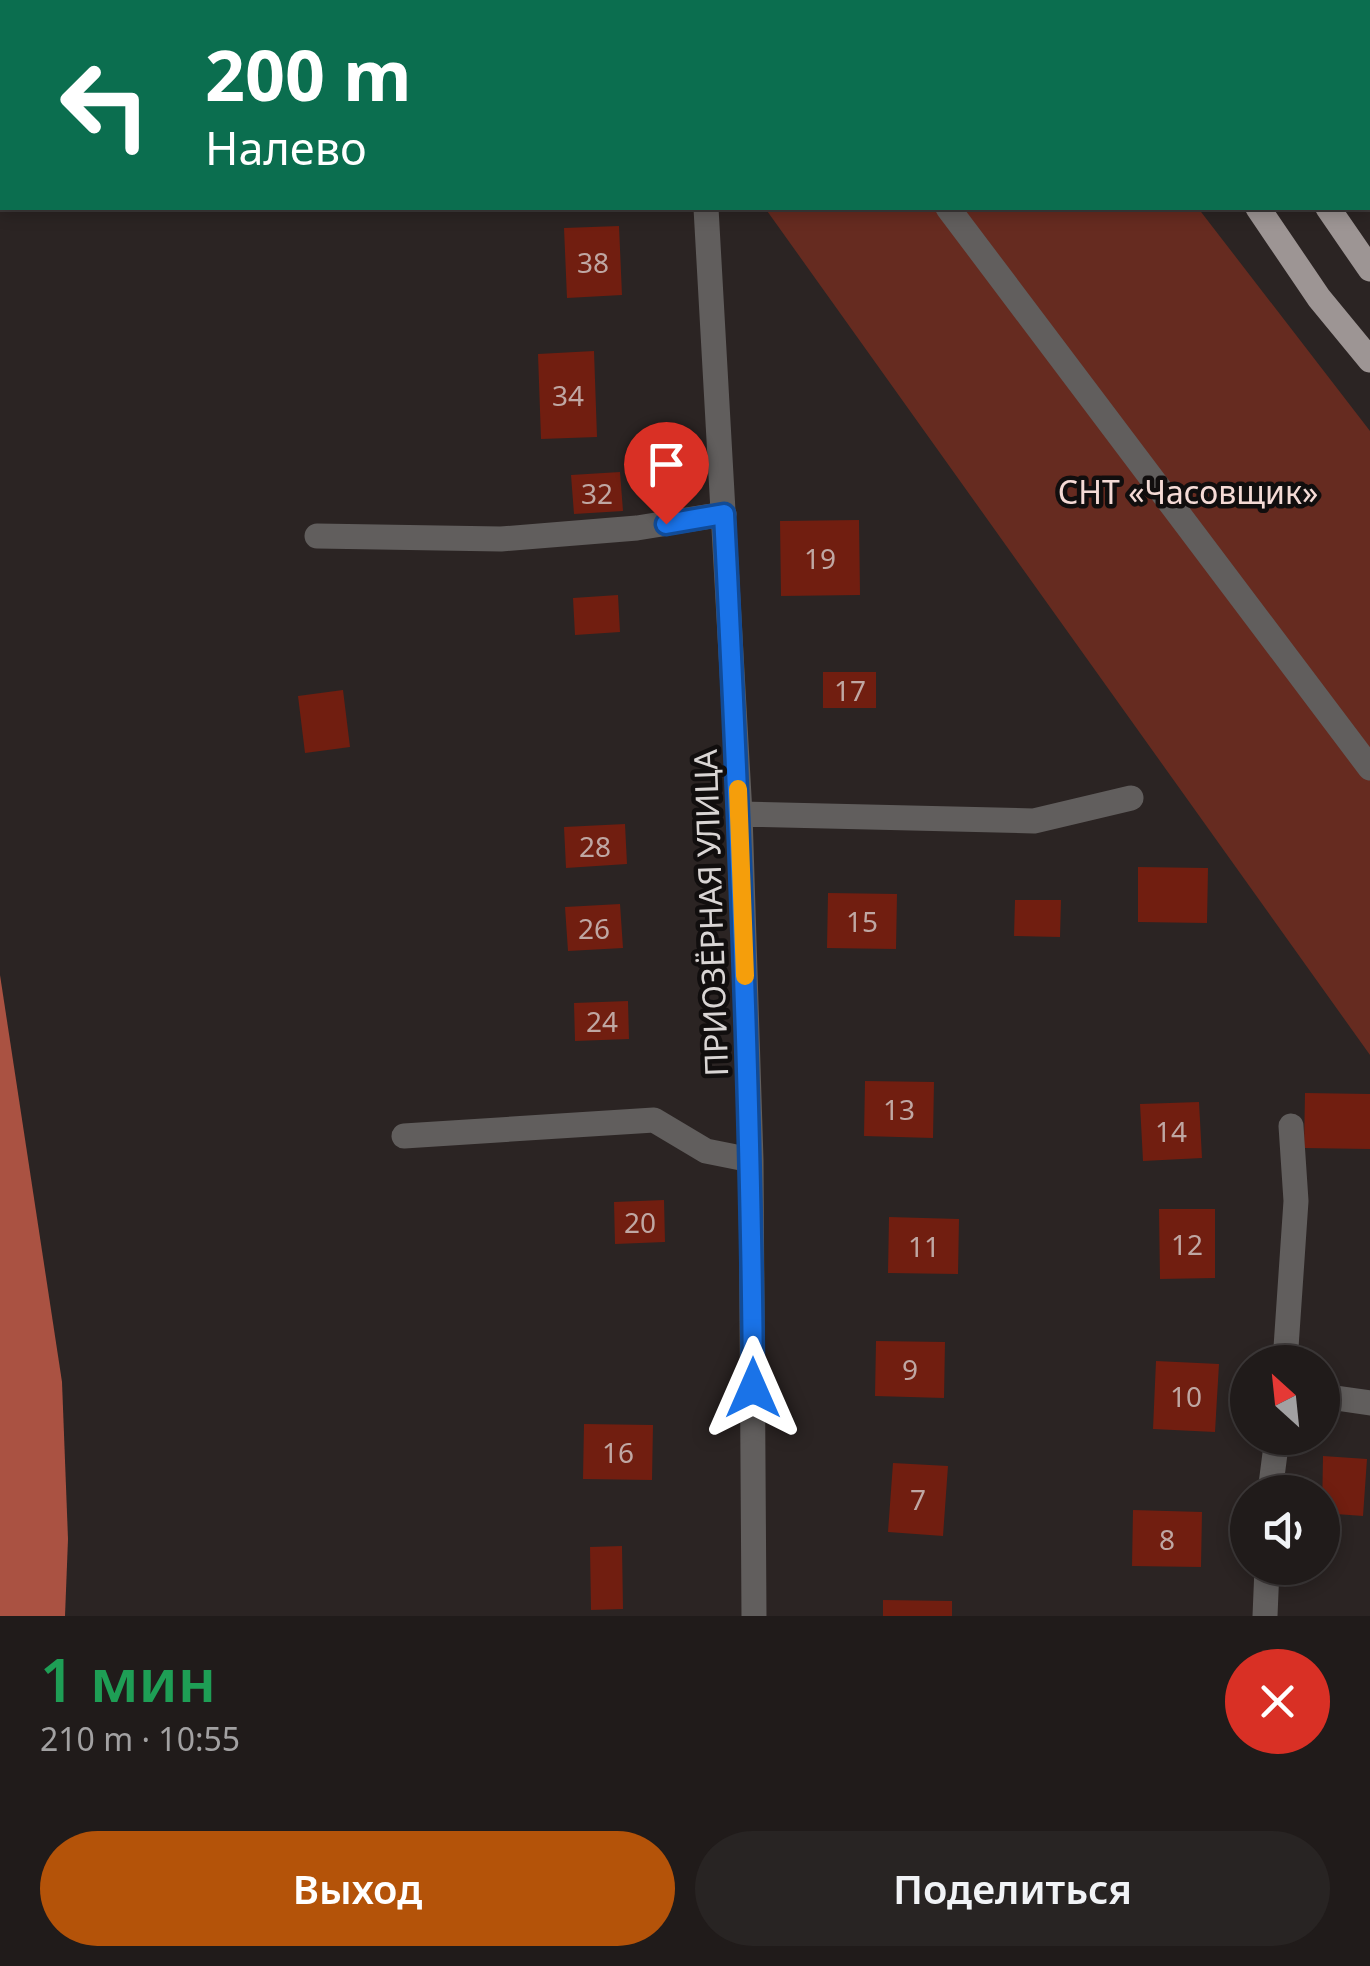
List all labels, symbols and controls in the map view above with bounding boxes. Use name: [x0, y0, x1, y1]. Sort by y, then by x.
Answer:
text: 200 m: [205, 26, 412, 122]
icon: left: [40, 40, 170, 170]
text: Налево: [205, 117, 367, 178]
house number: 38: [577, 243, 609, 281]
house number: 34: [552, 376, 584, 414]
pin: [624, 422, 709, 525]
icon: arrive: [639, 437, 694, 492]
park label: СНТ «Часовщик»: [1058, 470, 1318, 513]
house number: 32: [581, 474, 613, 512]
house number: 19: [804, 539, 836, 577]
house number: 17: [834, 671, 866, 709]
street label: ПРИОЗЁРНАЯ УЛИЦА: [683, 748, 737, 1077]
house number: 28: [579, 827, 611, 865]
house number: 15: [846, 902, 878, 940]
house number: 26: [578, 909, 610, 947]
house number: 24: [586, 1002, 618, 1040]
house number: 13: [883, 1090, 915, 1128]
house number: 14: [1155, 1112, 1187, 1150]
house number: 20: [624, 1203, 656, 1241]
house number: 12: [1171, 1225, 1203, 1263]
house number: 11: [908, 1227, 940, 1265]
position arrow: [701, 1336, 805, 1440]
north arrow: [1230, 1345, 1340, 1455]
map controls: [1230, 1345, 1340, 1585]
house number: 9: [902, 1350, 918, 1388]
house number: 10: [1170, 1377, 1202, 1415]
house number: 16: [602, 1433, 634, 1471]
button: sound: [1230, 1475, 1340, 1585]
house number: 7: [910, 1480, 926, 1518]
house number: 8: [1159, 1520, 1175, 1558]
text: 1 мин: [40, 1638, 216, 1720]
button: close: [1225, 1649, 1330, 1754]
text: 210 m · 10:55: [40, 1717, 240, 1760]
button: Выход: [40, 1831, 675, 1946]
button: Поделиться: [695, 1831, 1330, 1946]

